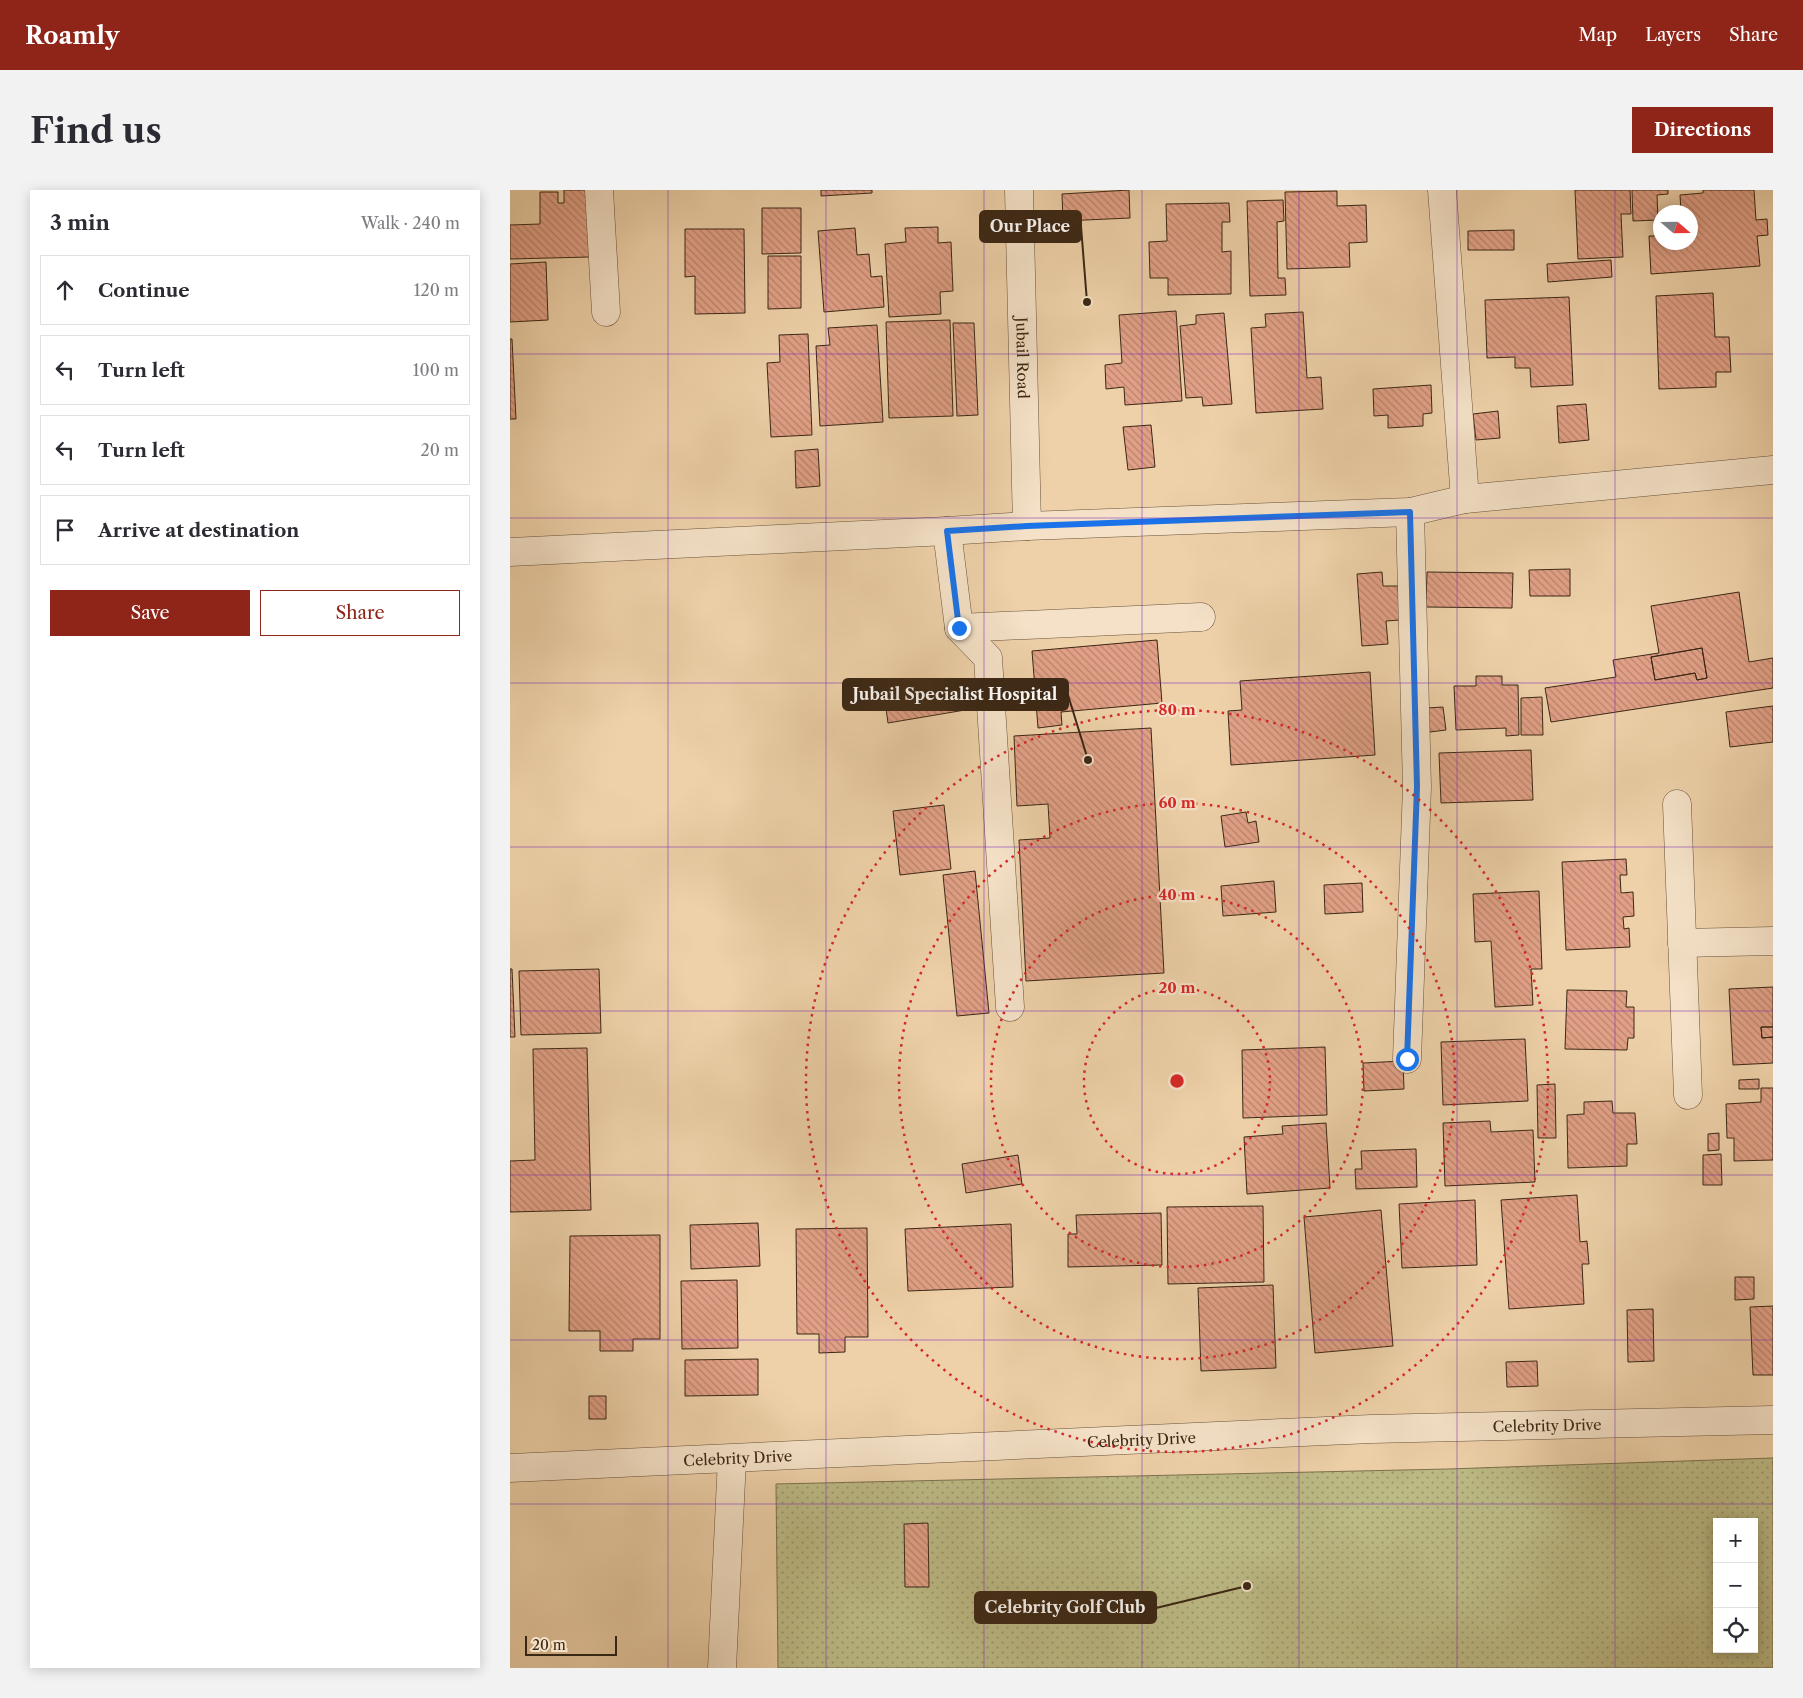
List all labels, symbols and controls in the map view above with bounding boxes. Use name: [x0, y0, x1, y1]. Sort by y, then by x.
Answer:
text: Roamly: [25, 21, 119, 50]
text: Map: [1579, 24, 1617, 46]
text: Layers: [1645, 24, 1701, 46]
text: Share: [1729, 24, 1778, 46]
button: Directions: [1632, 107, 1773, 153]
text: Find us: [30, 109, 162, 152]
north arrow: [1653, 205, 1698, 250]
text: 3 min: [50, 210, 110, 235]
callout: Our Place: [980, 211, 1081, 242]
text: Walk · 240 m: [361, 213, 460, 233]
text: Our Place: [990, 216, 1071, 236]
icon: ahead: [51, 276, 79, 304]
text: Continue: [98, 279, 190, 302]
text: 120 m: [414, 280, 459, 300]
street label: Jubail Road: [1012, 315, 1033, 399]
icon: left: [51, 356, 79, 384]
text: Turn left: [98, 359, 185, 382]
text: 100 m: [413, 360, 459, 380]
icon: left: [51, 436, 79, 464]
text: Turn left: [98, 439, 185, 462]
text: 20 m: [420, 440, 459, 460]
icon: arrive: [51, 516, 79, 544]
text: Arrive at destination: [98, 519, 299, 542]
button: Save: [50, 590, 250, 636]
button: Share: [260, 590, 460, 636]
route end: [948, 617, 971, 640]
callout: Jubail Specialist Hospital: [843, 679, 1068, 710]
text: Jubail Specialist Hospital: [850, 684, 1058, 704]
text: 80 m: [1158, 700, 1196, 719]
text: 60 m: [1158, 793, 1196, 812]
text: 40 m: [1158, 885, 1196, 904]
text: 20 m: [1158, 978, 1196, 997]
route start: [1396, 1048, 1419, 1071]
centre of rings: [1168, 1072, 1186, 1090]
street label: Celebrity Drive: [1492, 1414, 1602, 1436]
street label: Celebrity Drive: [1086, 1427, 1196, 1451]
street label: Celebrity Drive: [683, 1446, 793, 1470]
map controls: [1713, 1518, 1758, 1653]
button: +: [1713, 1518, 1758, 1563]
button: −: [1713, 1563, 1758, 1608]
callout: Celebrity Golf Club: [975, 1592, 1156, 1623]
text: Celebrity Golf Club: [985, 1597, 1145, 1617]
button: locate: [1713, 1608, 1758, 1653]
scale bar: [525, 1633, 618, 1656]
text: 20 m: [532, 1636, 566, 1654]

